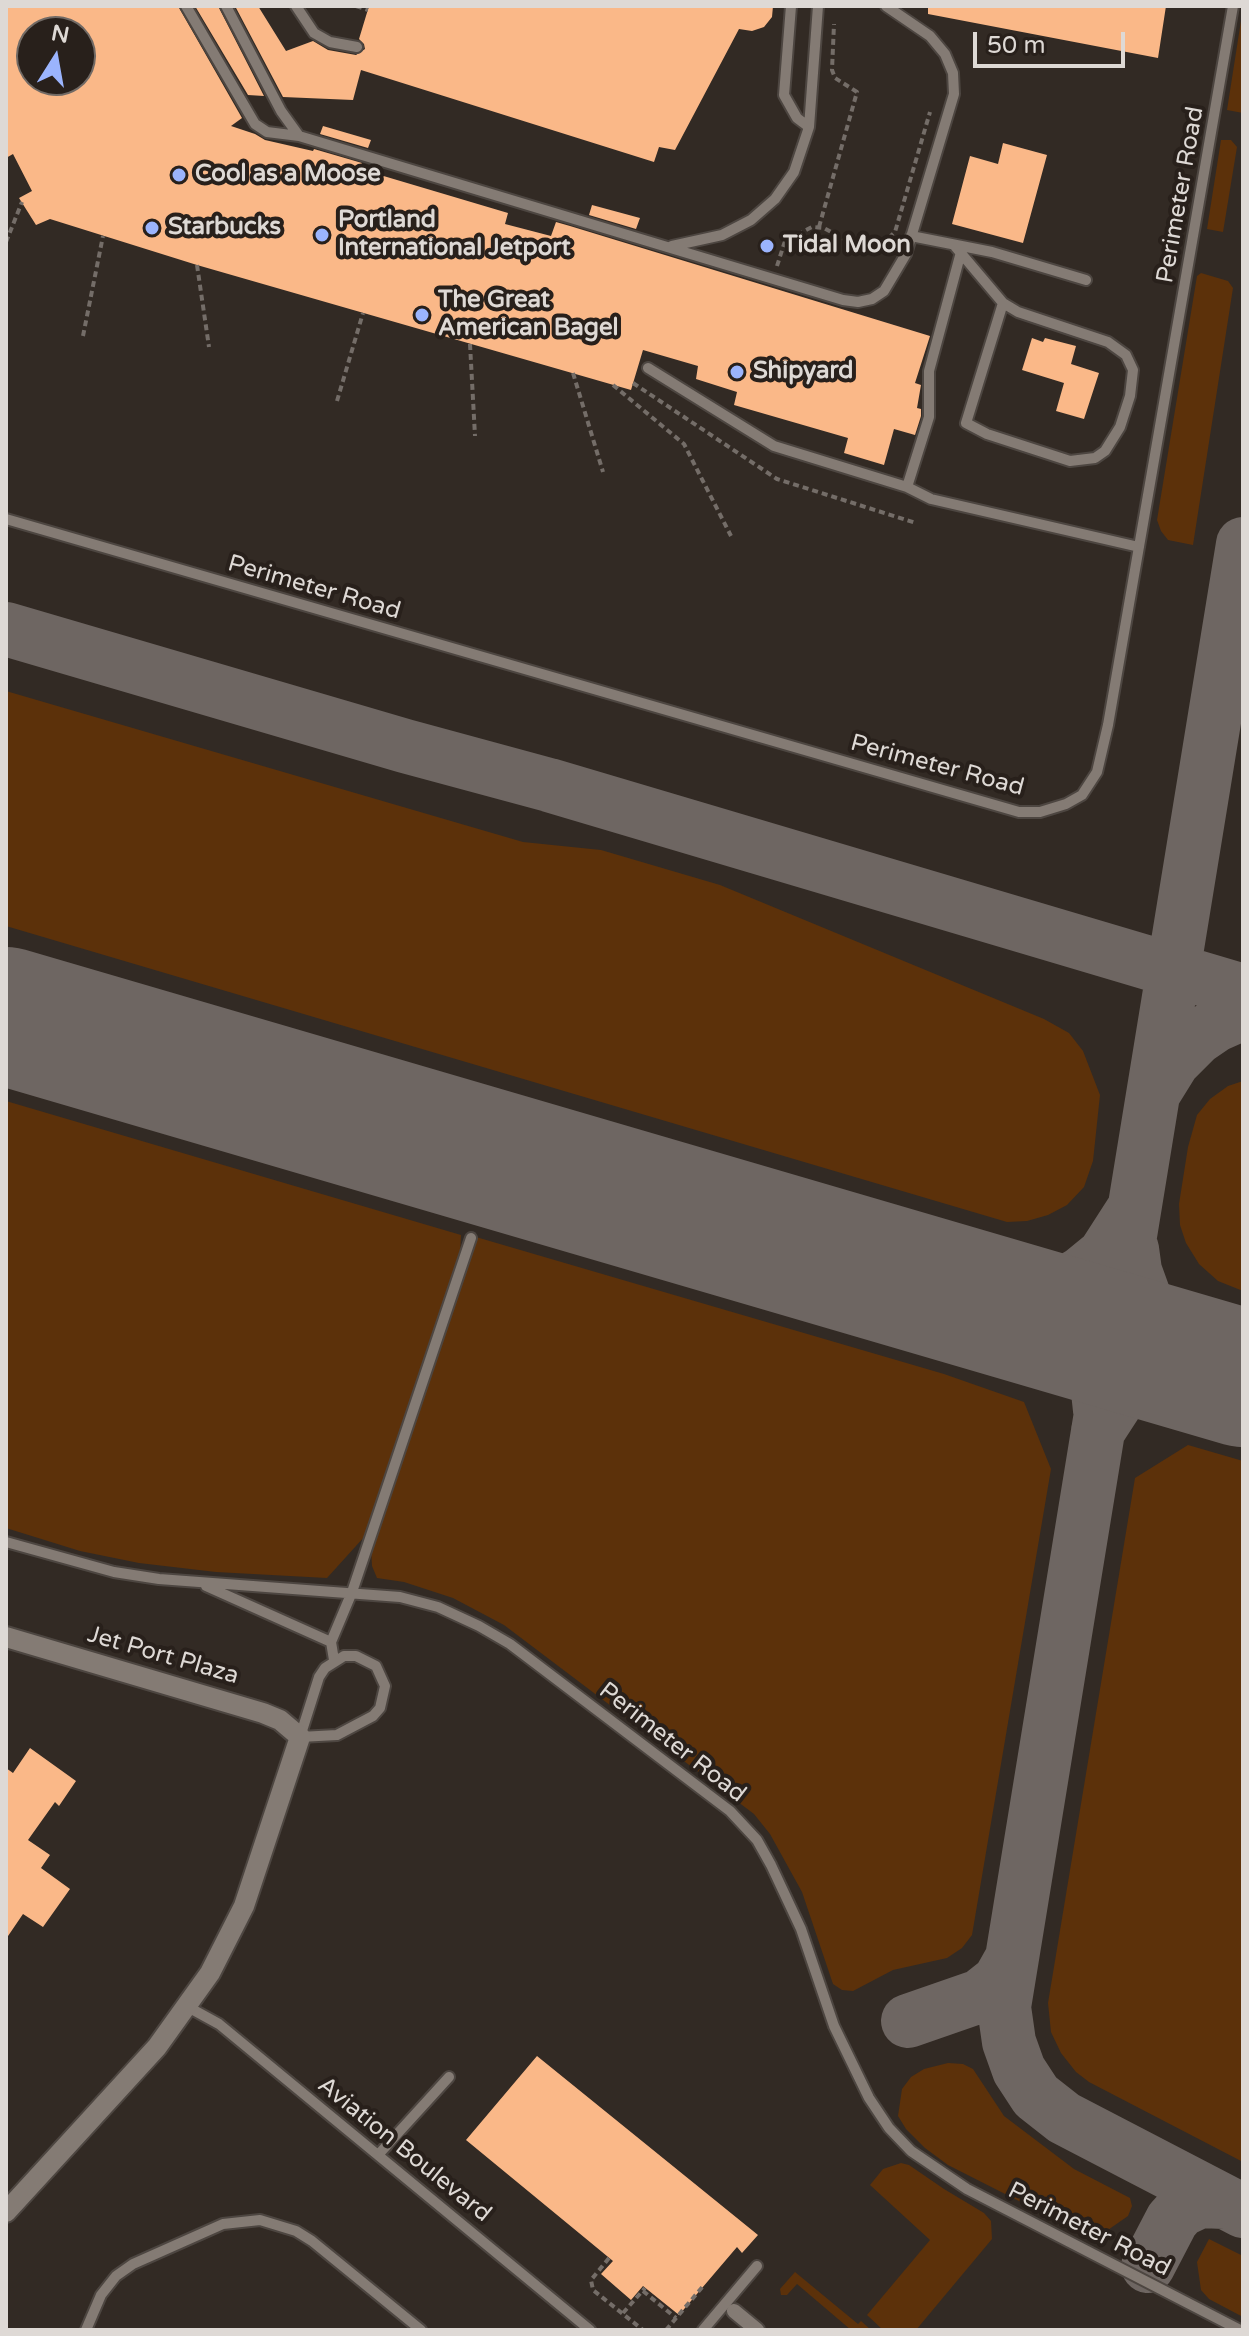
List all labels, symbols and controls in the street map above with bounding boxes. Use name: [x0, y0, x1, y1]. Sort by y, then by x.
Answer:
north arrow: [16, 16, 96, 96]
scale bar: [977, 16, 1129, 66]
text: N: [49, 20, 71, 49]
text: 50 m: [987, 31, 1045, 60]
street label: Perimeter Road: [1151, 105, 1211, 285]
place label: Cool as a Moose: [195, 161, 381, 189]
marker: Cool as a Moose: [170, 166, 188, 184]
place label: Portland International Jetport: [338, 207, 571, 263]
place label: Starbucks: [168, 214, 281, 242]
marker: Starbucks: [143, 219, 161, 237]
marker: Portland International Jetport: [313, 226, 331, 244]
place label: Tidal Moon: [783, 232, 911, 260]
marker: Tidal Moon: [758, 237, 776, 255]
place label: The Great American Bagel: [438, 287, 619, 343]
marker: The Great American Bagel: [413, 306, 431, 324]
place label: Shipyard: [753, 358, 853, 386]
marker: Shipyard: [728, 363, 746, 381]
street label: Perimeter Road: [224, 550, 404, 626]
street label: Perimeter Road: [847, 729, 1027, 803]
street label: Jet Port Plaza: [84, 1621, 242, 1691]
street label: Perimeter Road: [593, 1677, 751, 1809]
street label: Aviation Boulevard: [312, 2071, 496, 2229]
street label: Perimeter Road: [1003, 2177, 1175, 2283]

